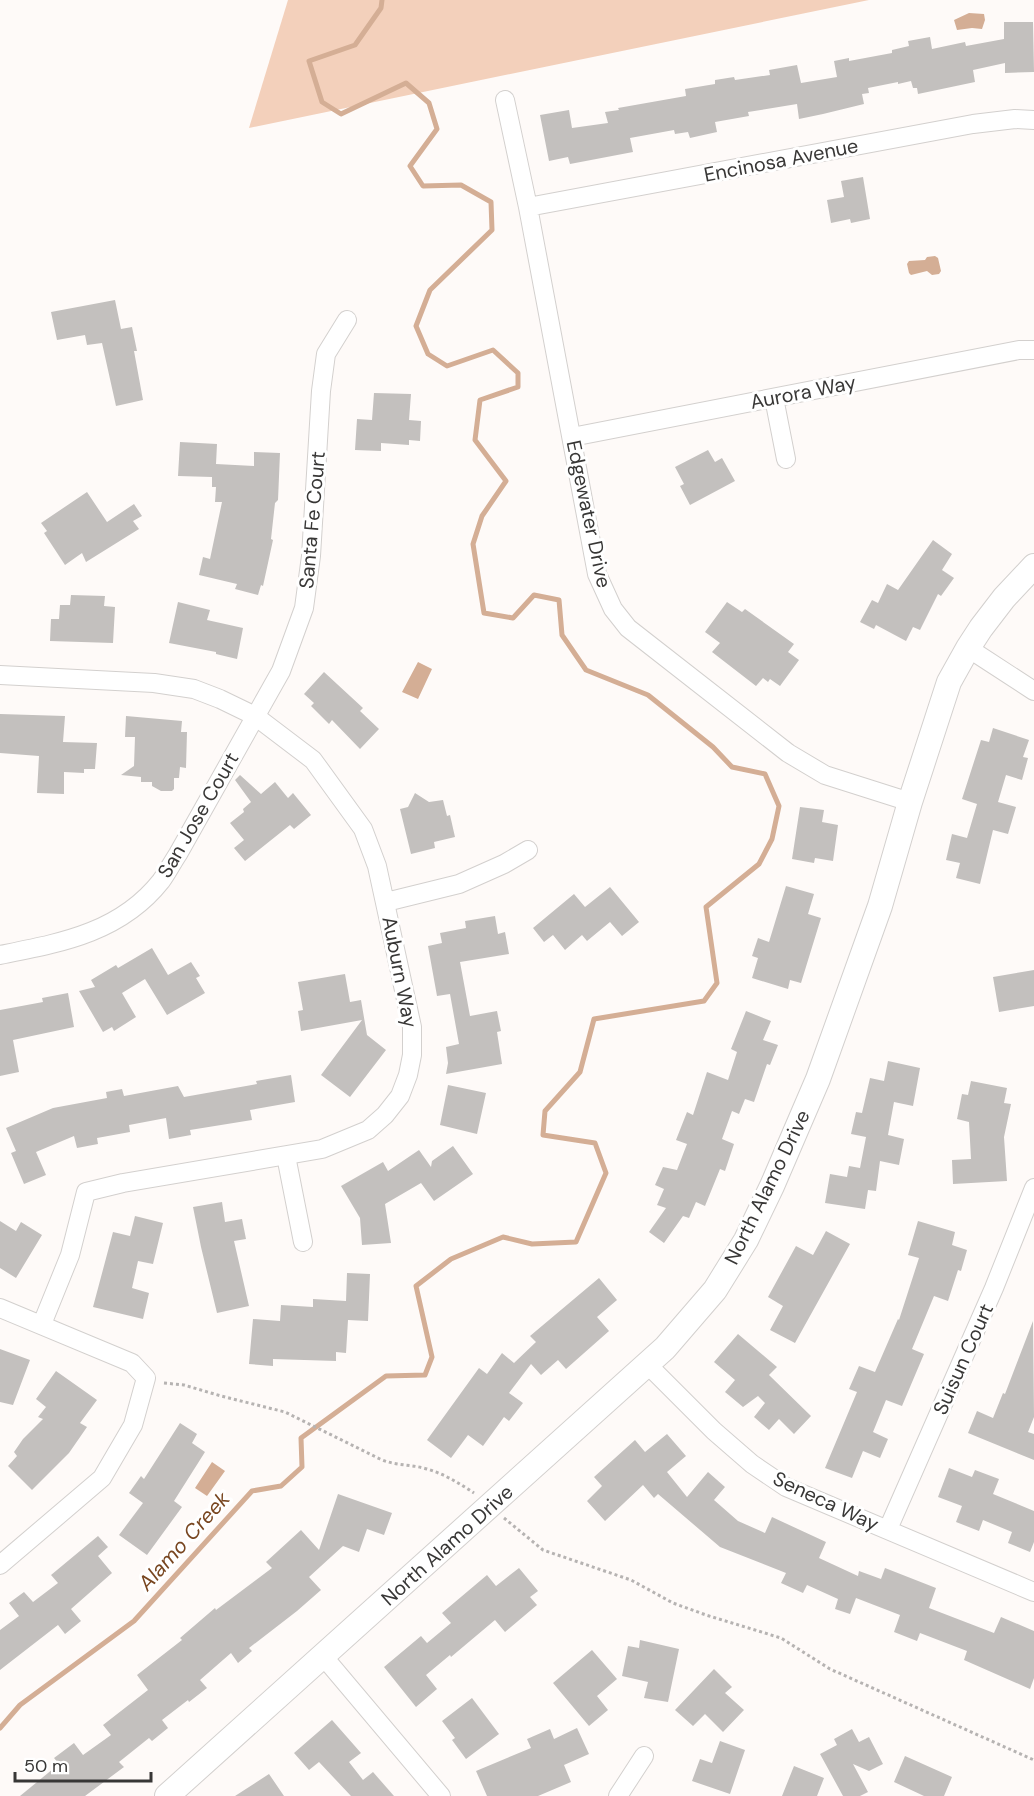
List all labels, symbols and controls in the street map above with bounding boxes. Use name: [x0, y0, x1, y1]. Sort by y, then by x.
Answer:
street label: Encinosa Avenue: [702, 132, 860, 188]
street label: Aurora Way: [748, 369, 858, 415]
street label: Edgewater Drive: [561, 438, 617, 590]
street label: Santa Fe Court: [293, 450, 331, 590]
street label: San Jose Court: [152, 747, 245, 882]
street label: Auburn Way: [376, 914, 424, 1030]
street label: North Alamo Drive: [718, 1105, 816, 1269]
street label: Suisun Court: [927, 1299, 999, 1419]
street label: Seneca Way: [769, 1465, 883, 1537]
street label: North Alamo Drive: [376, 1479, 518, 1611]
water label: Alamo Creek: [131, 1485, 236, 1597]
scale bar: [15, 1745, 152, 1783]
text: 50 m: [24, 1754, 68, 1778]

